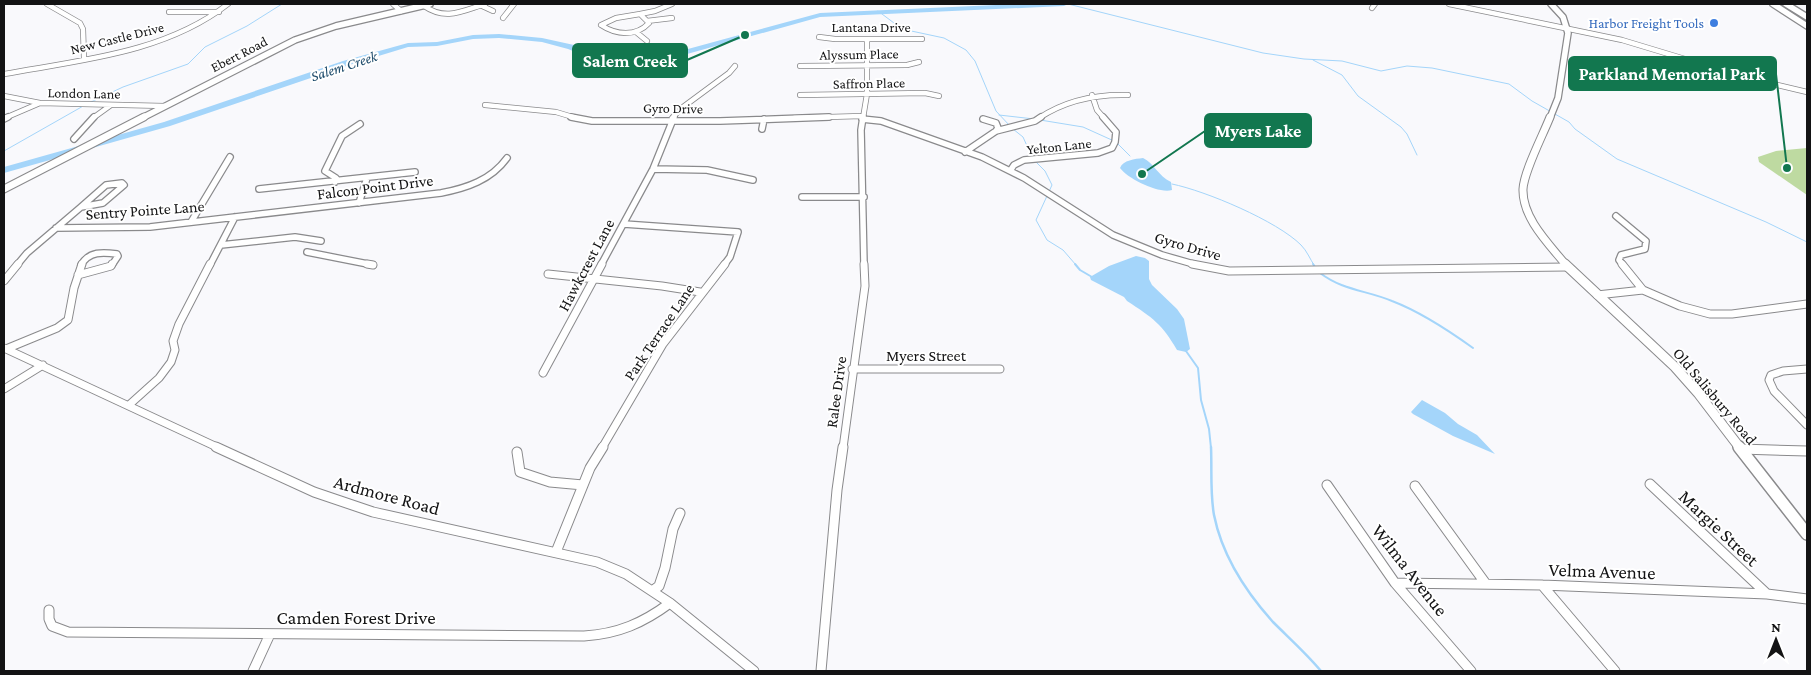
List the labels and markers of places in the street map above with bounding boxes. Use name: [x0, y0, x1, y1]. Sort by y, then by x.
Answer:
place label: Harbor Freight Tools: [1589, 15, 1704, 31]
marker: Harbor Freight Tools: [1708, 17, 1720, 29]
callout: Salem Creek: [573, 44, 687, 77]
callout: Parkland Memorial Park: [1569, 57, 1776, 90]
callout: Myers Lake: [1205, 114, 1311, 147]

